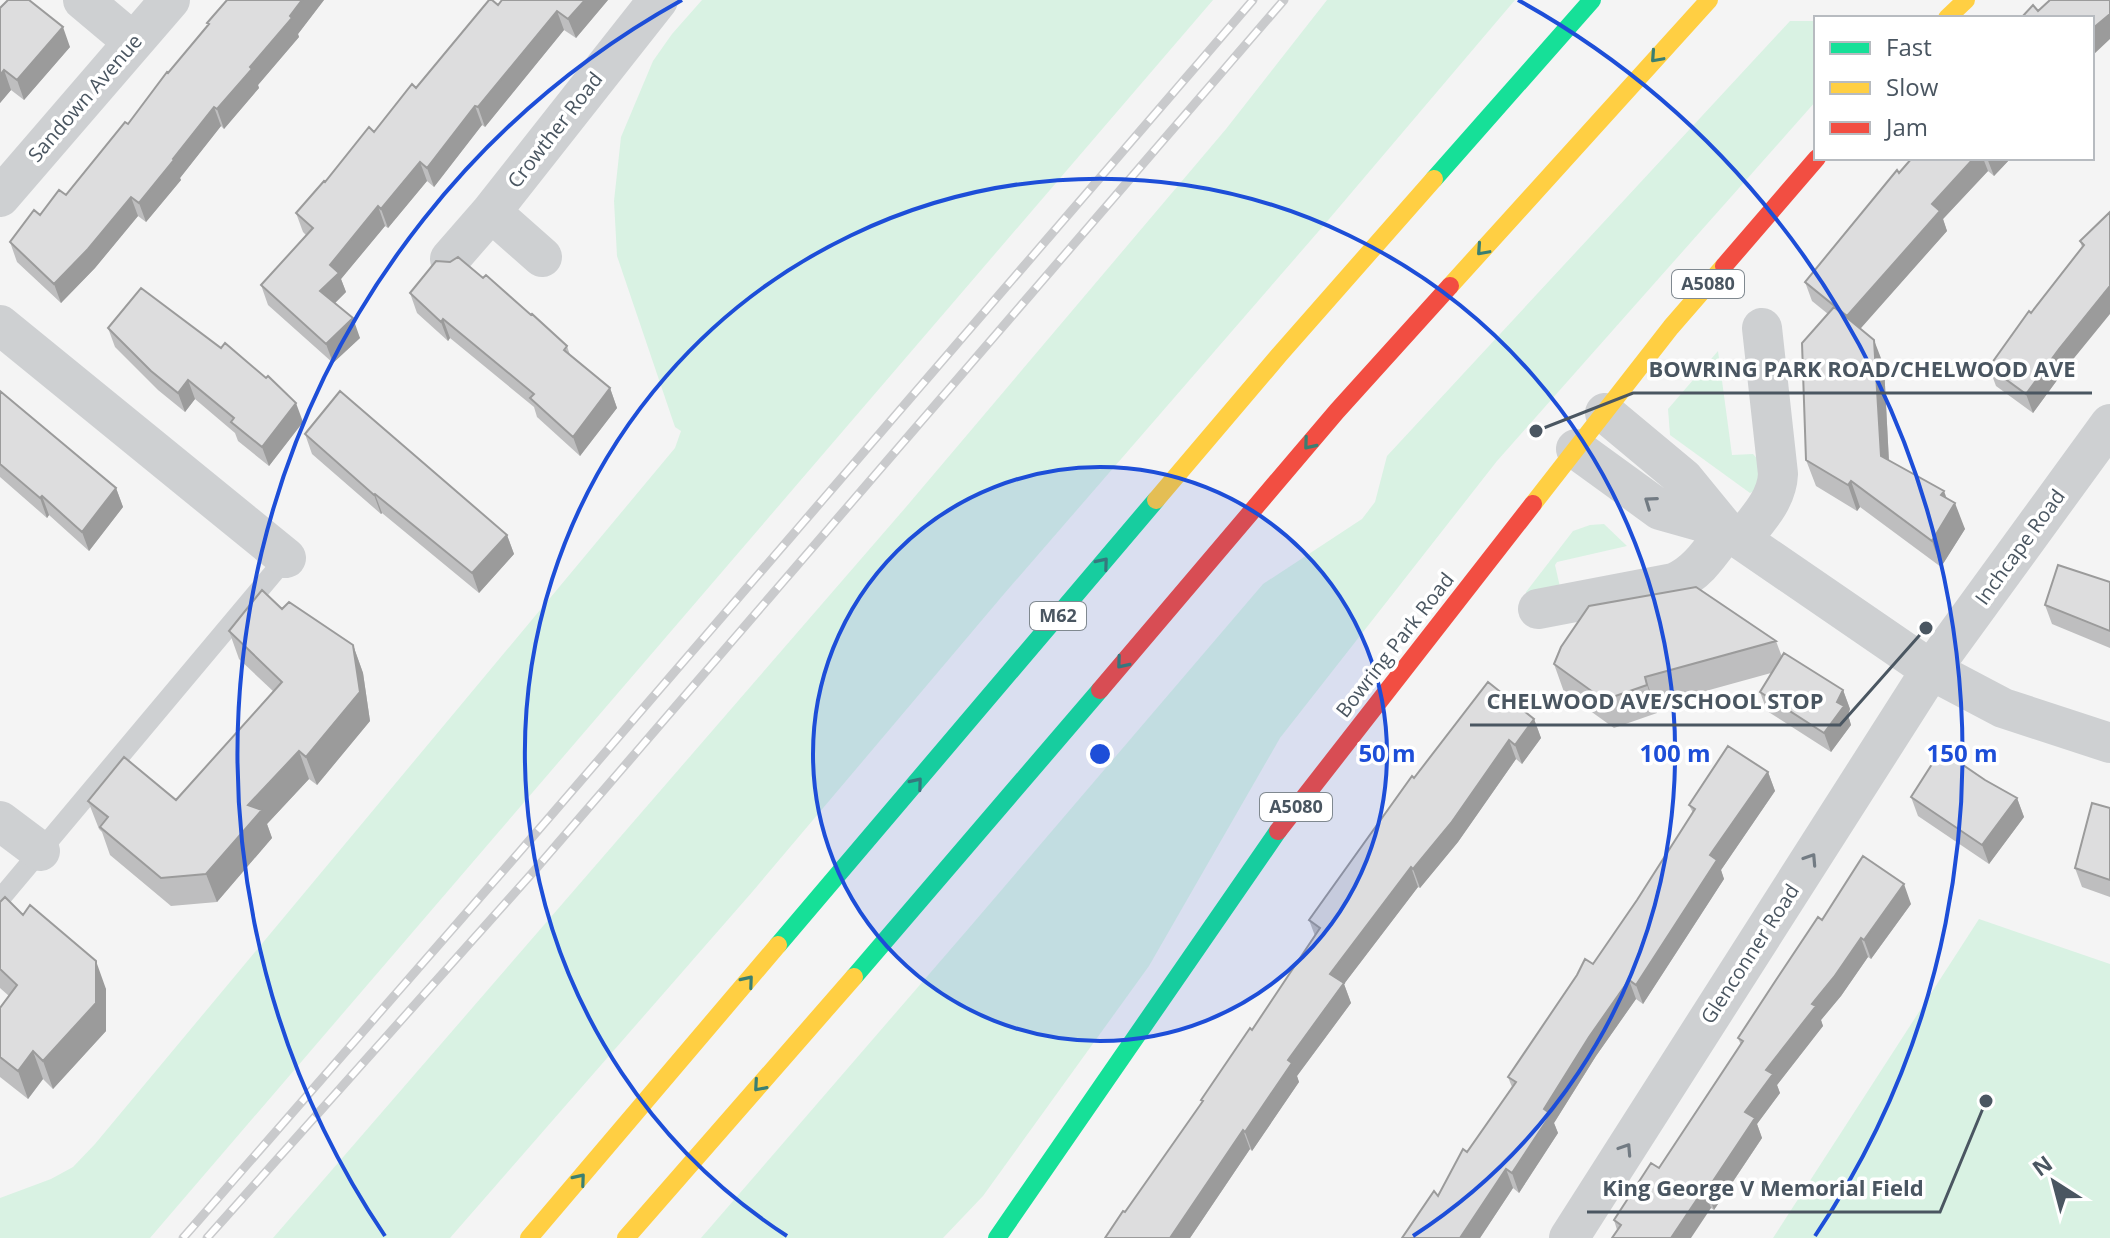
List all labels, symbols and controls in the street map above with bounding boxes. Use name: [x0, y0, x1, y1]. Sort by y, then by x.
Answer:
legend: [1814, 16, 2094, 160]
street label: Sandown Avenue: [22, 28, 148, 167]
text: Fast: [1886, 30, 1932, 63]
one-way arrow: [1650, 48, 1665, 62]
street label: Crowther Road: [501, 66, 608, 193]
text: Slow: [1886, 70, 1939, 103]
text: Jam: [1884, 110, 1928, 143]
one-way arrow: [1477, 241, 1491, 256]
road number: A5080: [1672, 270, 1744, 298]
callout: BOWRING PARK ROAD/CHELWOOD AVE: [1633, 347, 2092, 393]
text: BOWRING PARK ROAD/CHELWOOD AVE: [1648, 353, 2076, 383]
one-way arrow: [1304, 435, 1318, 449]
street label: Inchcape Road: [1968, 483, 2071, 610]
one-way arrow: [1645, 497, 1659, 512]
one-way arrow: [1093, 558, 1108, 572]
street label: Bowring Park Road: [1330, 567, 1460, 723]
road number: M62: [1030, 602, 1086, 630]
one-way arrow: [1117, 654, 1132, 669]
callout: CHELWOOD AVE/SCHOOL STOP: [1470, 679, 1840, 725]
text: CHELWOOD AVE/SCHOOL STOP: [1486, 685, 1824, 715]
text: 50 m: [1358, 736, 1416, 769]
text: 100 m: [1640, 736, 1710, 769]
text: 150 m: [1927, 736, 1997, 769]
centre of rings: [1086, 740, 1114, 768]
one-way arrow: [907, 777, 922, 792]
road number: A5080: [1260, 793, 1332, 821]
one-way arrow: [1801, 853, 1816, 867]
street label: Glenconner Road: [1694, 879, 1805, 1029]
one-way arrow: [738, 975, 753, 990]
one-way arrow: [754, 1076, 769, 1091]
north arrow: [2014, 1142, 2094, 1222]
one-way arrow: [1616, 1143, 1631, 1157]
text: N: [2026, 1148, 2058, 1182]
callout: King George V Memorial Field: [1587, 1166, 1940, 1212]
text: King George V Memorial Field: [1602, 1172, 1924, 1202]
one-way arrow: [570, 1173, 584, 1188]

